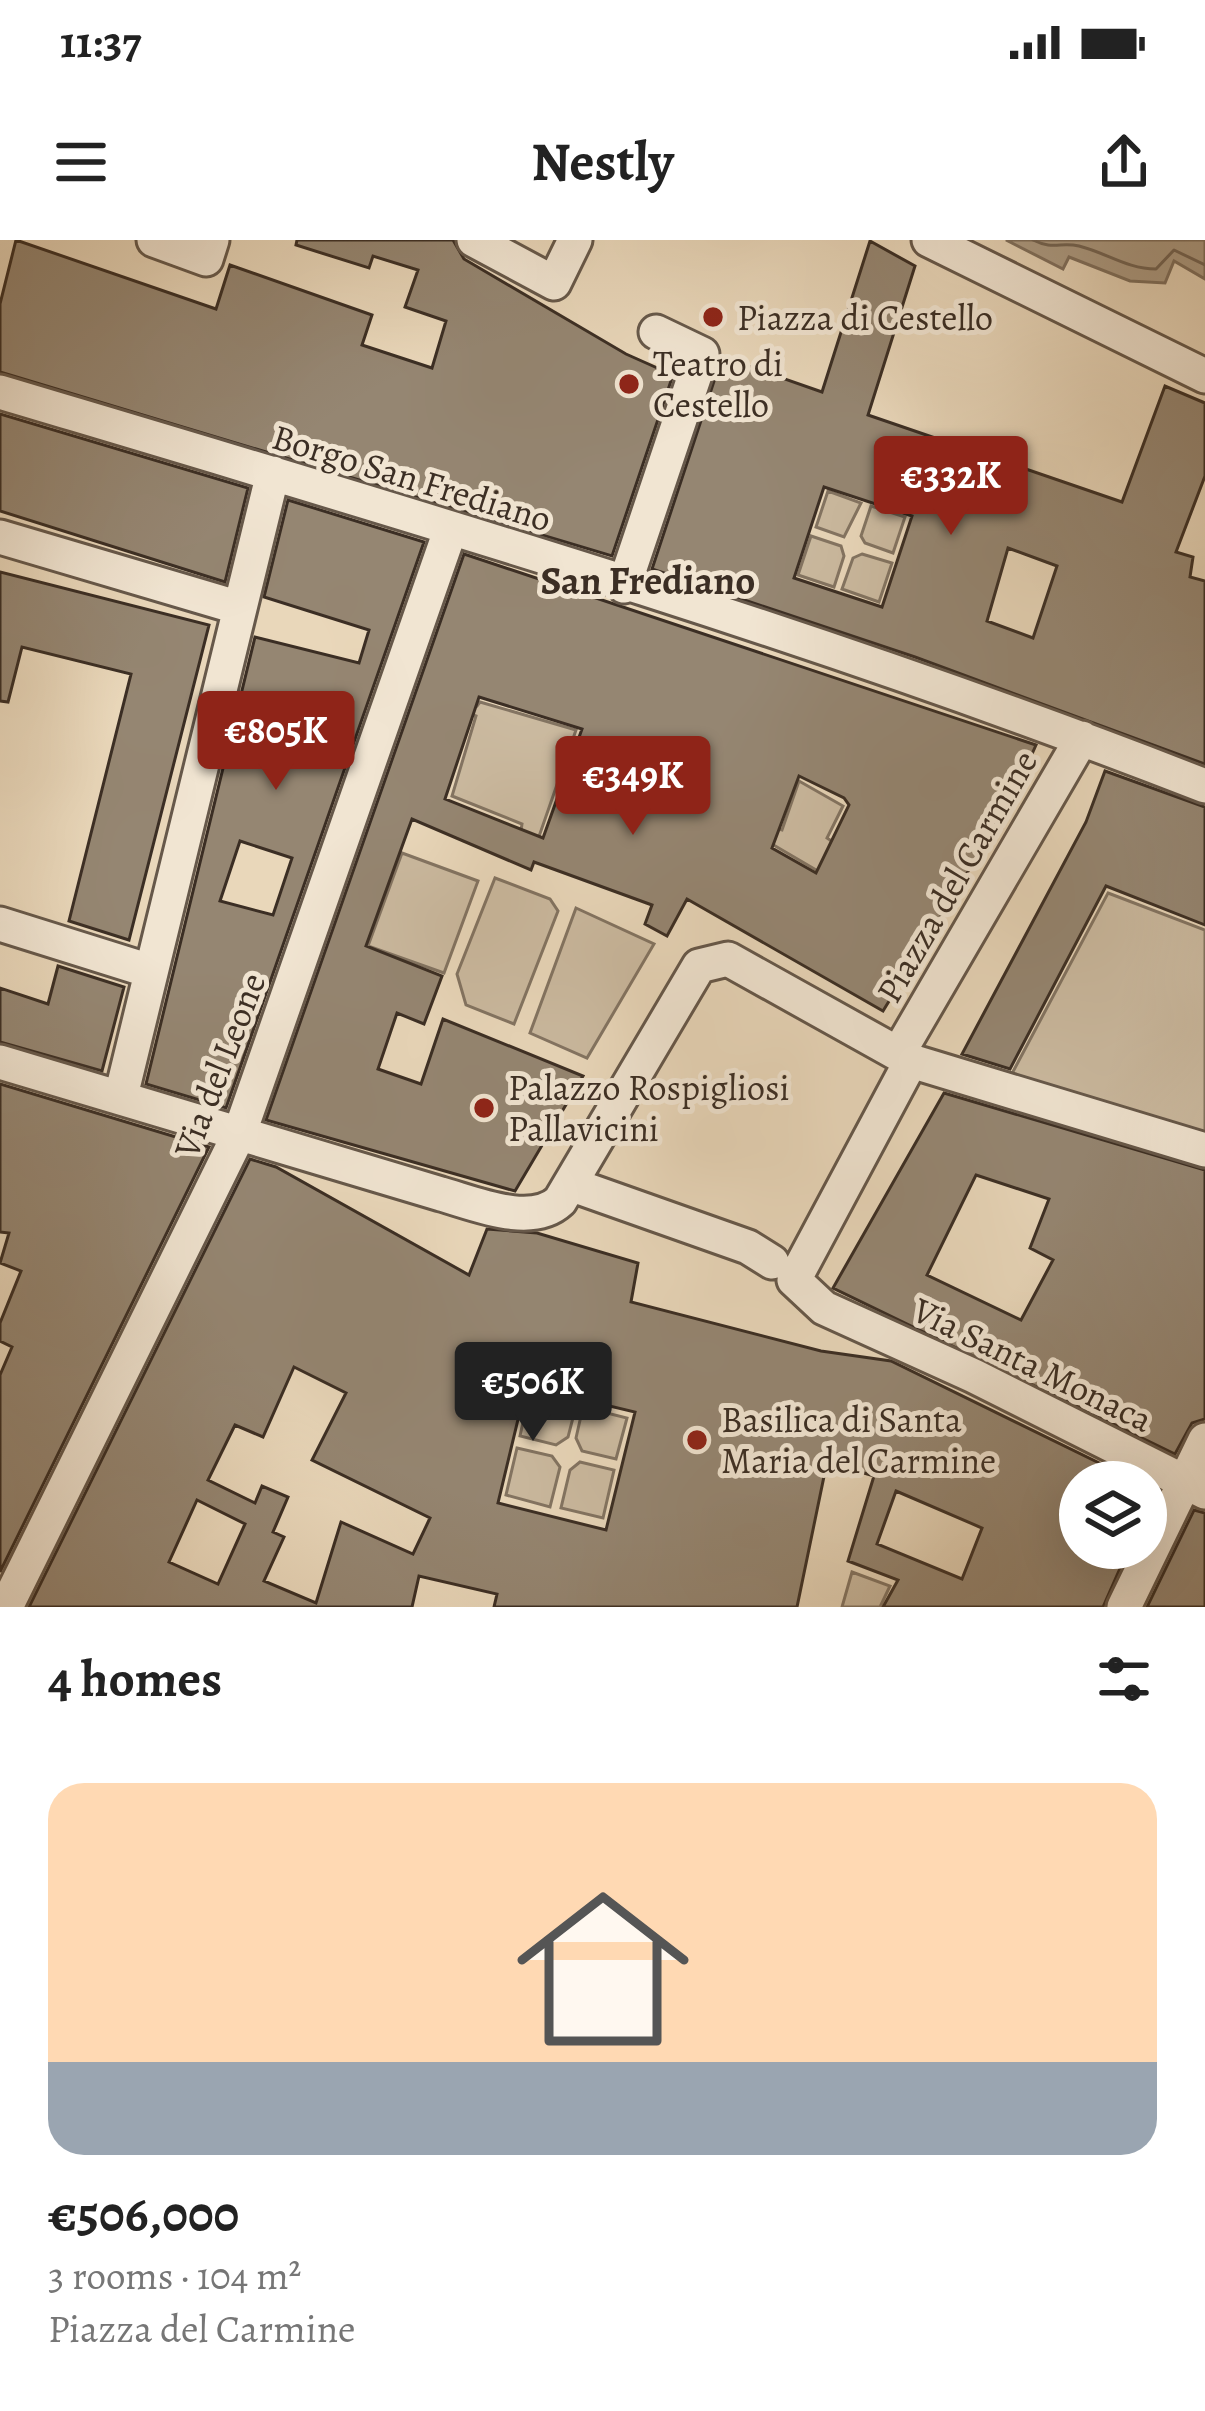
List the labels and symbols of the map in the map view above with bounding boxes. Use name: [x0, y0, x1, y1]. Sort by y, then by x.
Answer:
place label: Piazza di Cestello: [737, 293, 993, 342]
marker: Piazza di Cestello: [700, 304, 726, 330]
place label: Teatro di Cestello: [653, 339, 783, 429]
marker: Teatro di Cestello: [616, 371, 642, 397]
street label: Borgo San Frediano: [266, 412, 557, 543]
pin: €332K: [867, 436, 1035, 538]
district label: San Frediano: [541, 554, 755, 607]
pin: €805K: [192, 691, 360, 793]
pin: €349K: [549, 736, 717, 838]
street label: Piazza del Carmine: [864, 741, 1049, 1011]
street label: Via del Leone: [161, 966, 277, 1166]
place label: Palazzo Rospigliosi Pallavicini: [508, 1063, 790, 1153]
marker: Palazzo Rospigliosi Pallavicini: [471, 1095, 497, 1121]
street label: Via Santa Monaca: [904, 1285, 1161, 1444]
pin: €506K: [449, 1342, 617, 1444]
place label: Basilica di Santa Maria del Carmine: [721, 1395, 996, 1485]
marker: Basilica di Santa Maria del Carmine: [684, 1427, 710, 1453]

